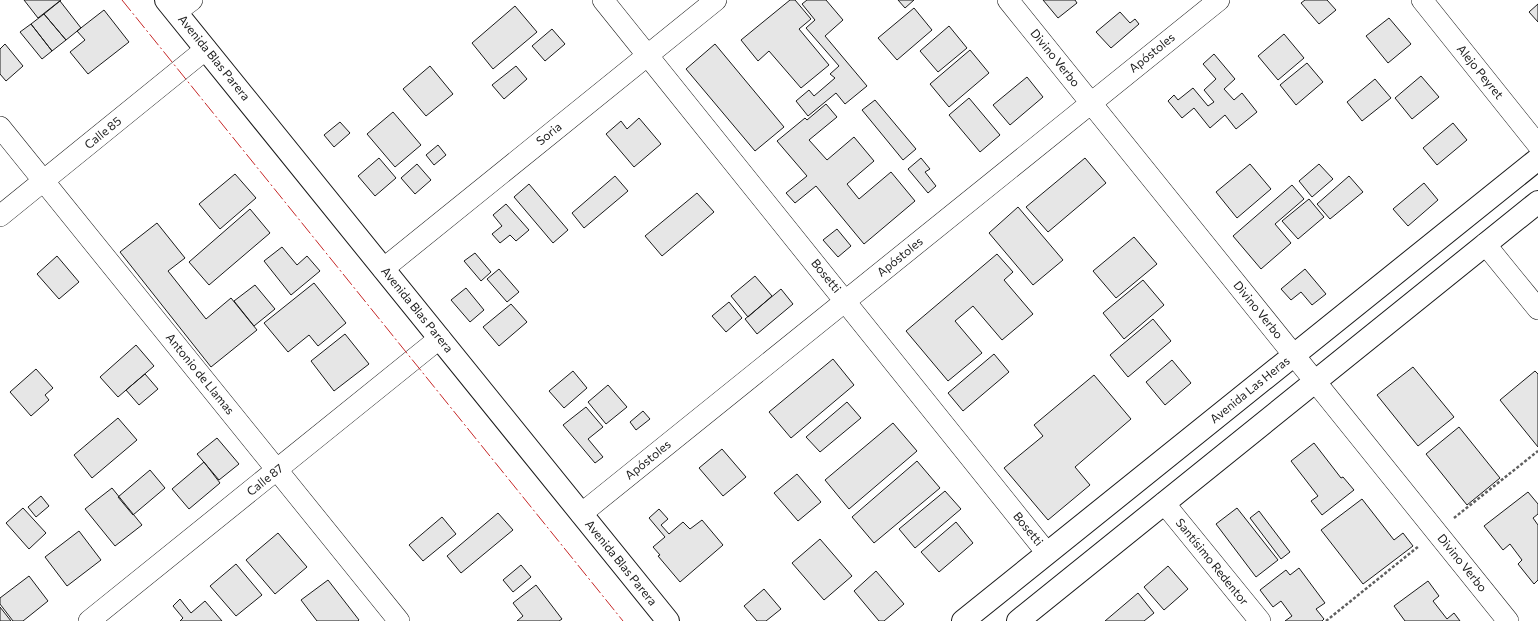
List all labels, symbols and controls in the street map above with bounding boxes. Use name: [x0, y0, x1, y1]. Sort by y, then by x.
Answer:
street label: Avenida Blas Parera: [176, 12, 254, 103]
street label: Divino Verbo: [1028, 26, 1083, 89]
street label: Apóstoles: [1126, 30, 1177, 75]
street label: Alejo Peyret: [1455, 41, 1507, 101]
street label: Calle 85: [81, 113, 124, 151]
street label: Soria: [533, 119, 564, 148]
street label: Apóstoles: [874, 234, 925, 279]
street label: Bosetti: [809, 256, 845, 295]
street label: Avenida Blas Parera: [379, 264, 457, 355]
street label: Divino Verbo: [1231, 278, 1286, 341]
street label: Antonio de Llamas: [164, 330, 238, 417]
street label: Avenida Las Heras: [1207, 353, 1292, 426]
street label: Apóstoles: [622, 437, 673, 482]
street label: Calle 87: [243, 460, 285, 498]
street label: Bosetti: [1011, 509, 1047, 548]
street label: Santísimo Redentor: [1173, 515, 1252, 608]
street label: Avenida Blas Parera: [583, 517, 661, 608]
street label: Divino Verbo: [1435, 531, 1490, 594]

